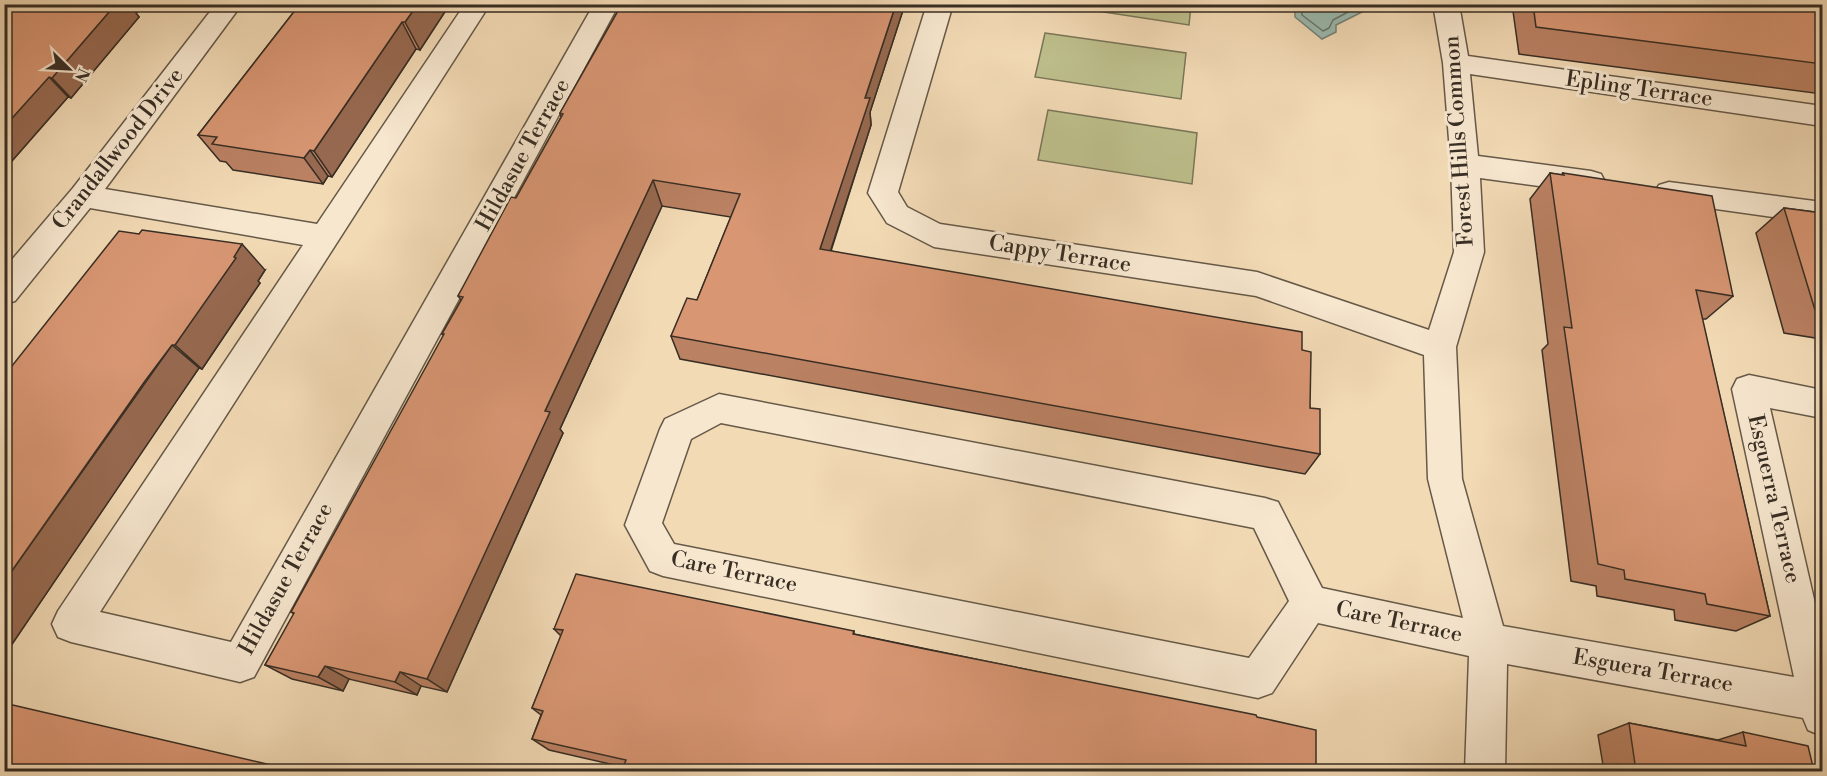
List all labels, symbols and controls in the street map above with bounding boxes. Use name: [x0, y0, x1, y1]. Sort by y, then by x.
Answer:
street label: Forest Hills Common: [1438, 35, 1480, 247]
north arrow: [39, 39, 99, 99]
street label: Crandallwood Drive: [46, 63, 190, 235]
text: N: [70, 65, 93, 85]
street label: Epling Terrace: [1564, 65, 1714, 113]
street label: Hildasue Terrace: [470, 74, 576, 236]
street label: Cappy Terrace: [987, 229, 1133, 279]
street label: Esguerra Terrace: [1741, 412, 1807, 586]
street label: Hildasue Terrace: [233, 498, 339, 660]
street label: Care Terrace: [668, 545, 800, 599]
street label: Care Terrace: [1333, 595, 1465, 649]
street label: Esguera Terrace: [1571, 644, 1735, 698]

